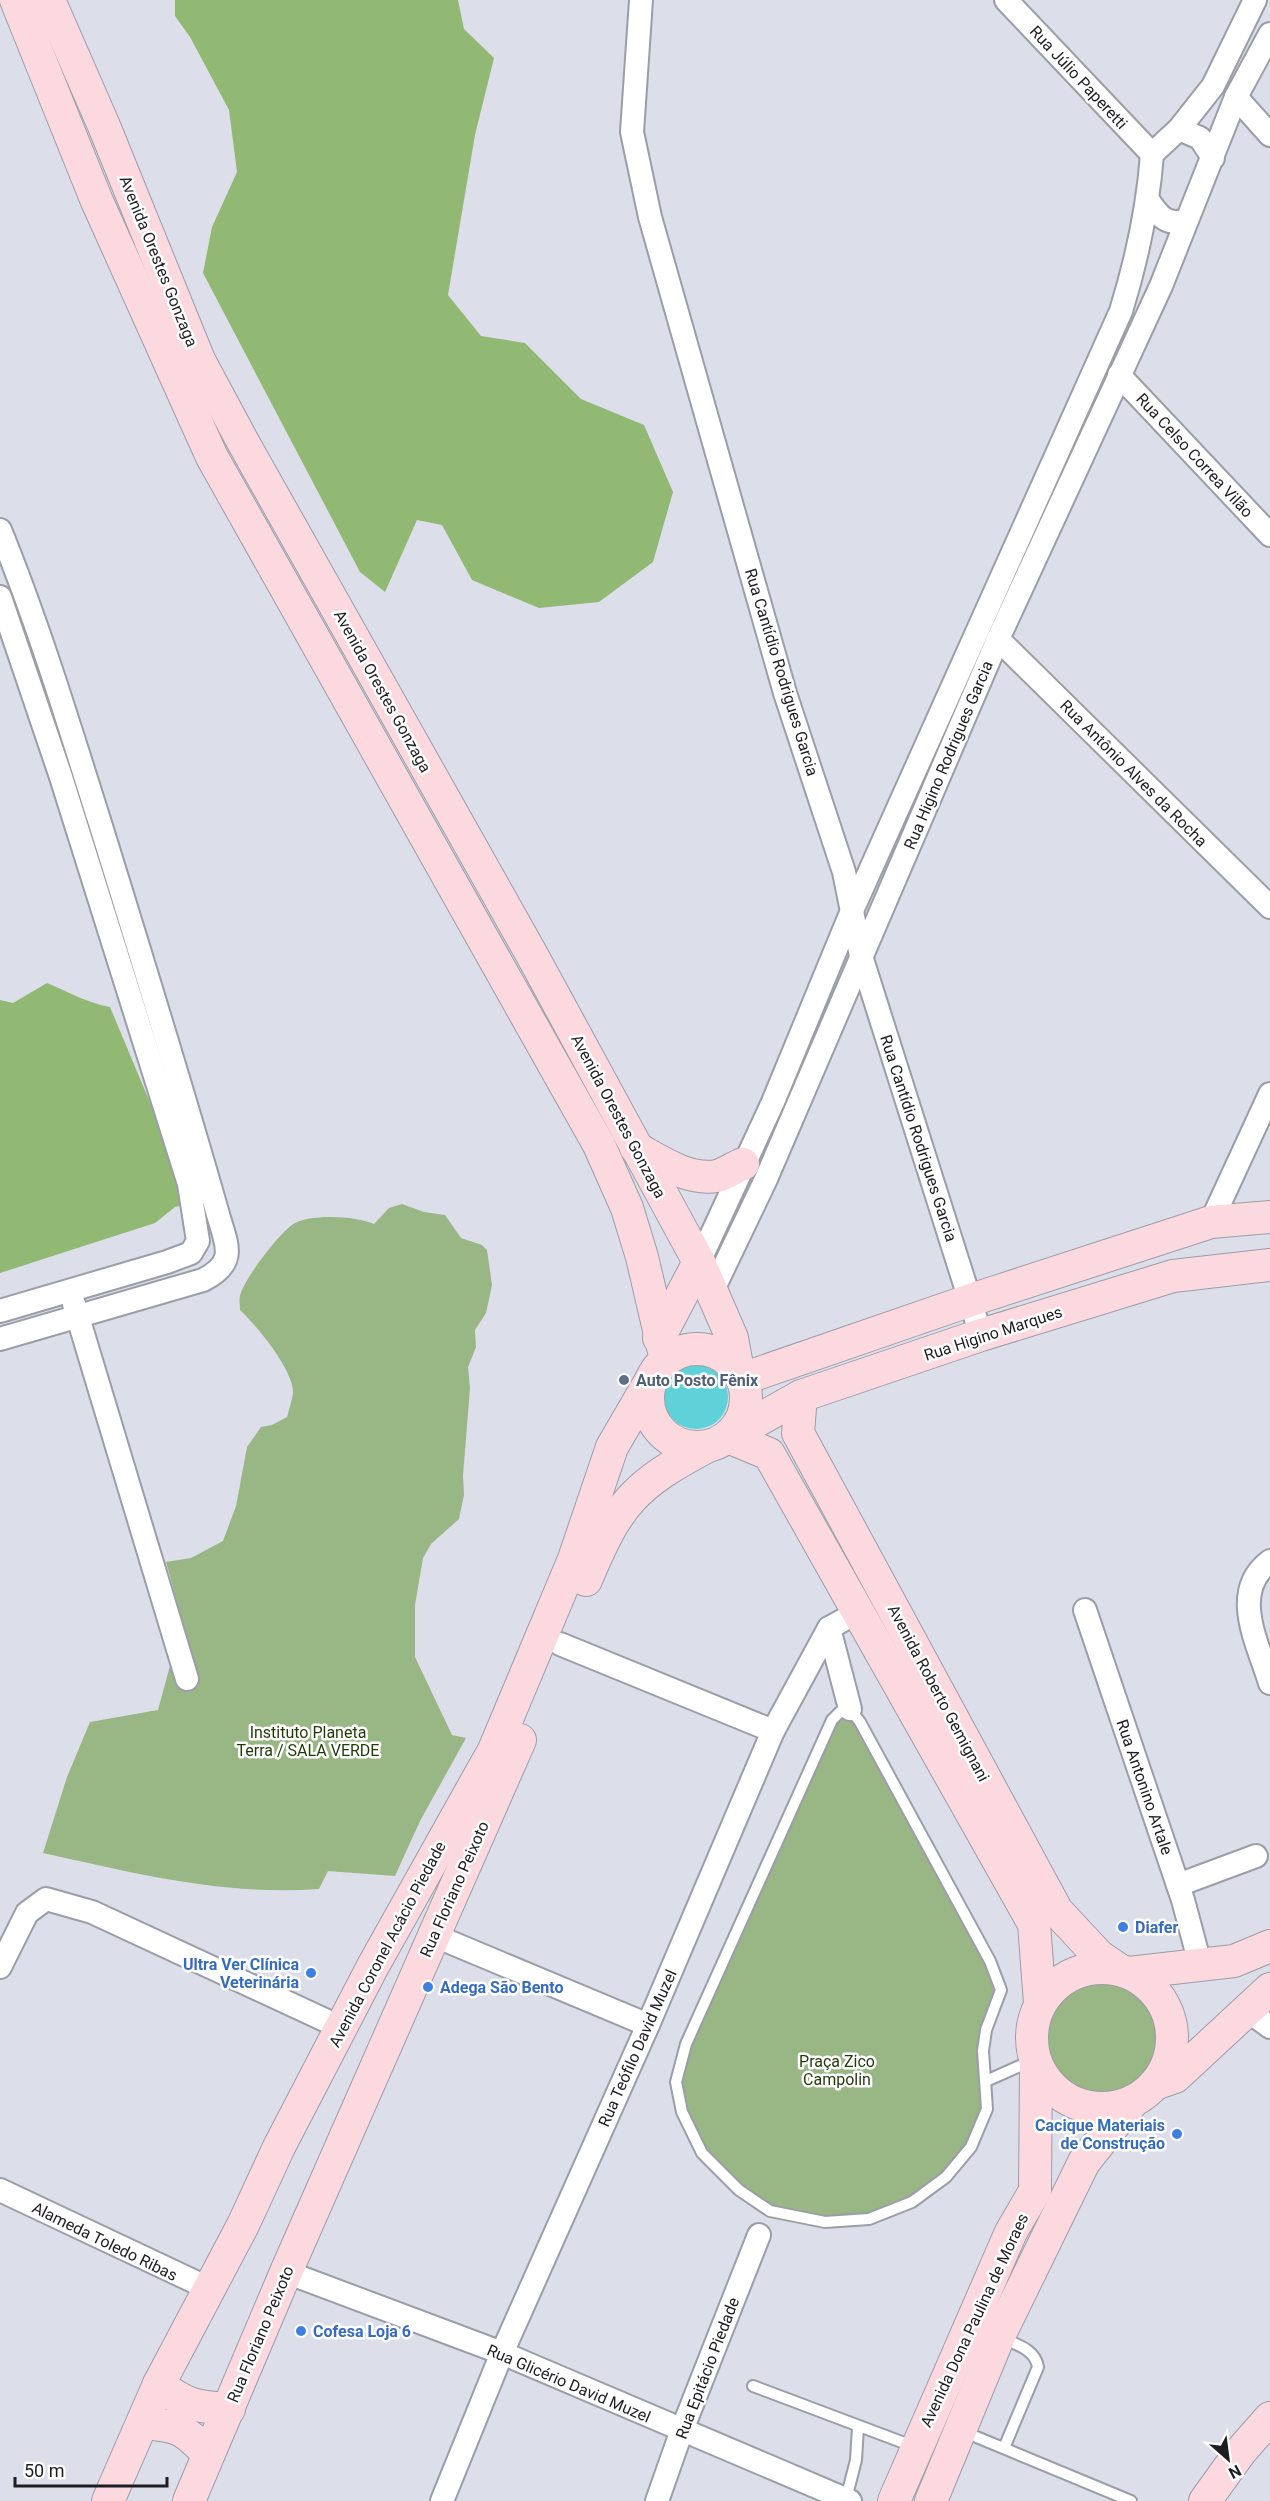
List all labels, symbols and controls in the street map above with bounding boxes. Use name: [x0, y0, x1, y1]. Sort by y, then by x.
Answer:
street label: Rua Júlio Paperetti: [1026, 22, 1131, 133]
street label: Avenida Orestes Gonzaga: [115, 173, 202, 349]
street label: Rua Celso Correa Vilão: [1132, 389, 1257, 521]
street label: Rua Cantídio Rodrigues Garcia: [741, 566, 822, 778]
street label: Avenida Orestes Gonzaga: [330, 607, 435, 776]
street label: Rua Higino Rodrigues Garcia: [900, 658, 997, 852]
street label: Rua Antônio Alves da Rocha: [1056, 696, 1211, 851]
street label: Avenida Orestes Gonzaga: [567, 1031, 670, 1201]
street label: Rua Cantídio Rodrigues Garcia: [876, 1032, 961, 1244]
street label: Rua Higino Marques: [922, 1302, 1065, 1365]
place label: Auto Posto Fênix: [636, 1371, 759, 1390]
marker: Auto Posto Fênix: [617, 1373, 631, 1387]
street label: Avenida Roberto Gemignani: [884, 1602, 993, 1785]
street label: Rua Antonino Artale: [1112, 1717, 1177, 1857]
park label: Instituto Planeta Terra / SALA VERDE: [237, 1723, 379, 1760]
street label: Rua Floriano Peixoto: [416, 1818, 493, 1960]
street label: Avenida Coronel Acácio Piedade: [325, 1838, 450, 2050]
place label: Diafer: [1135, 1918, 1178, 1937]
marker: Diafer: [1116, 1920, 1130, 1934]
place label: Ultra Ver Clínica Veterinária: [183, 1955, 299, 1992]
marker: Ultra Ver Clínica Veterinária: [304, 1966, 318, 1980]
street label: Rua Teófilo David Muzel: [594, 1967, 681, 2130]
place label: Adega São Bento: [440, 1978, 564, 1997]
marker: Adega São Bento: [421, 1980, 435, 1994]
park label: Praça Zico Campolin: [799, 2052, 875, 2089]
place label: Cacique Materiais de Construção: [1035, 2116, 1165, 2153]
marker: Cacique Materiais de Construção: [1170, 2127, 1184, 2141]
street label: Alameda Toledo Ribas: [29, 2198, 180, 2285]
street label: Avenida Dona Paulina de Moraes: [916, 2210, 1032, 2430]
street label: Rua Floriano Peixoto: [223, 2263, 298, 2405]
street label: Rua Epitácio Piedade: [672, 2295, 743, 2442]
place label: Cofesa Loja 6: [313, 2322, 411, 2341]
marker: Cofesa Loja 6: [294, 2324, 308, 2338]
street label: Rua Glicério David Muzel: [484, 2340, 654, 2427]
north arrow: [1198, 2429, 1258, 2489]
scale bar: [15, 2450, 166, 2488]
text: 50 m: [24, 2460, 64, 2481]
text: N: [1225, 2461, 1244, 2483]

